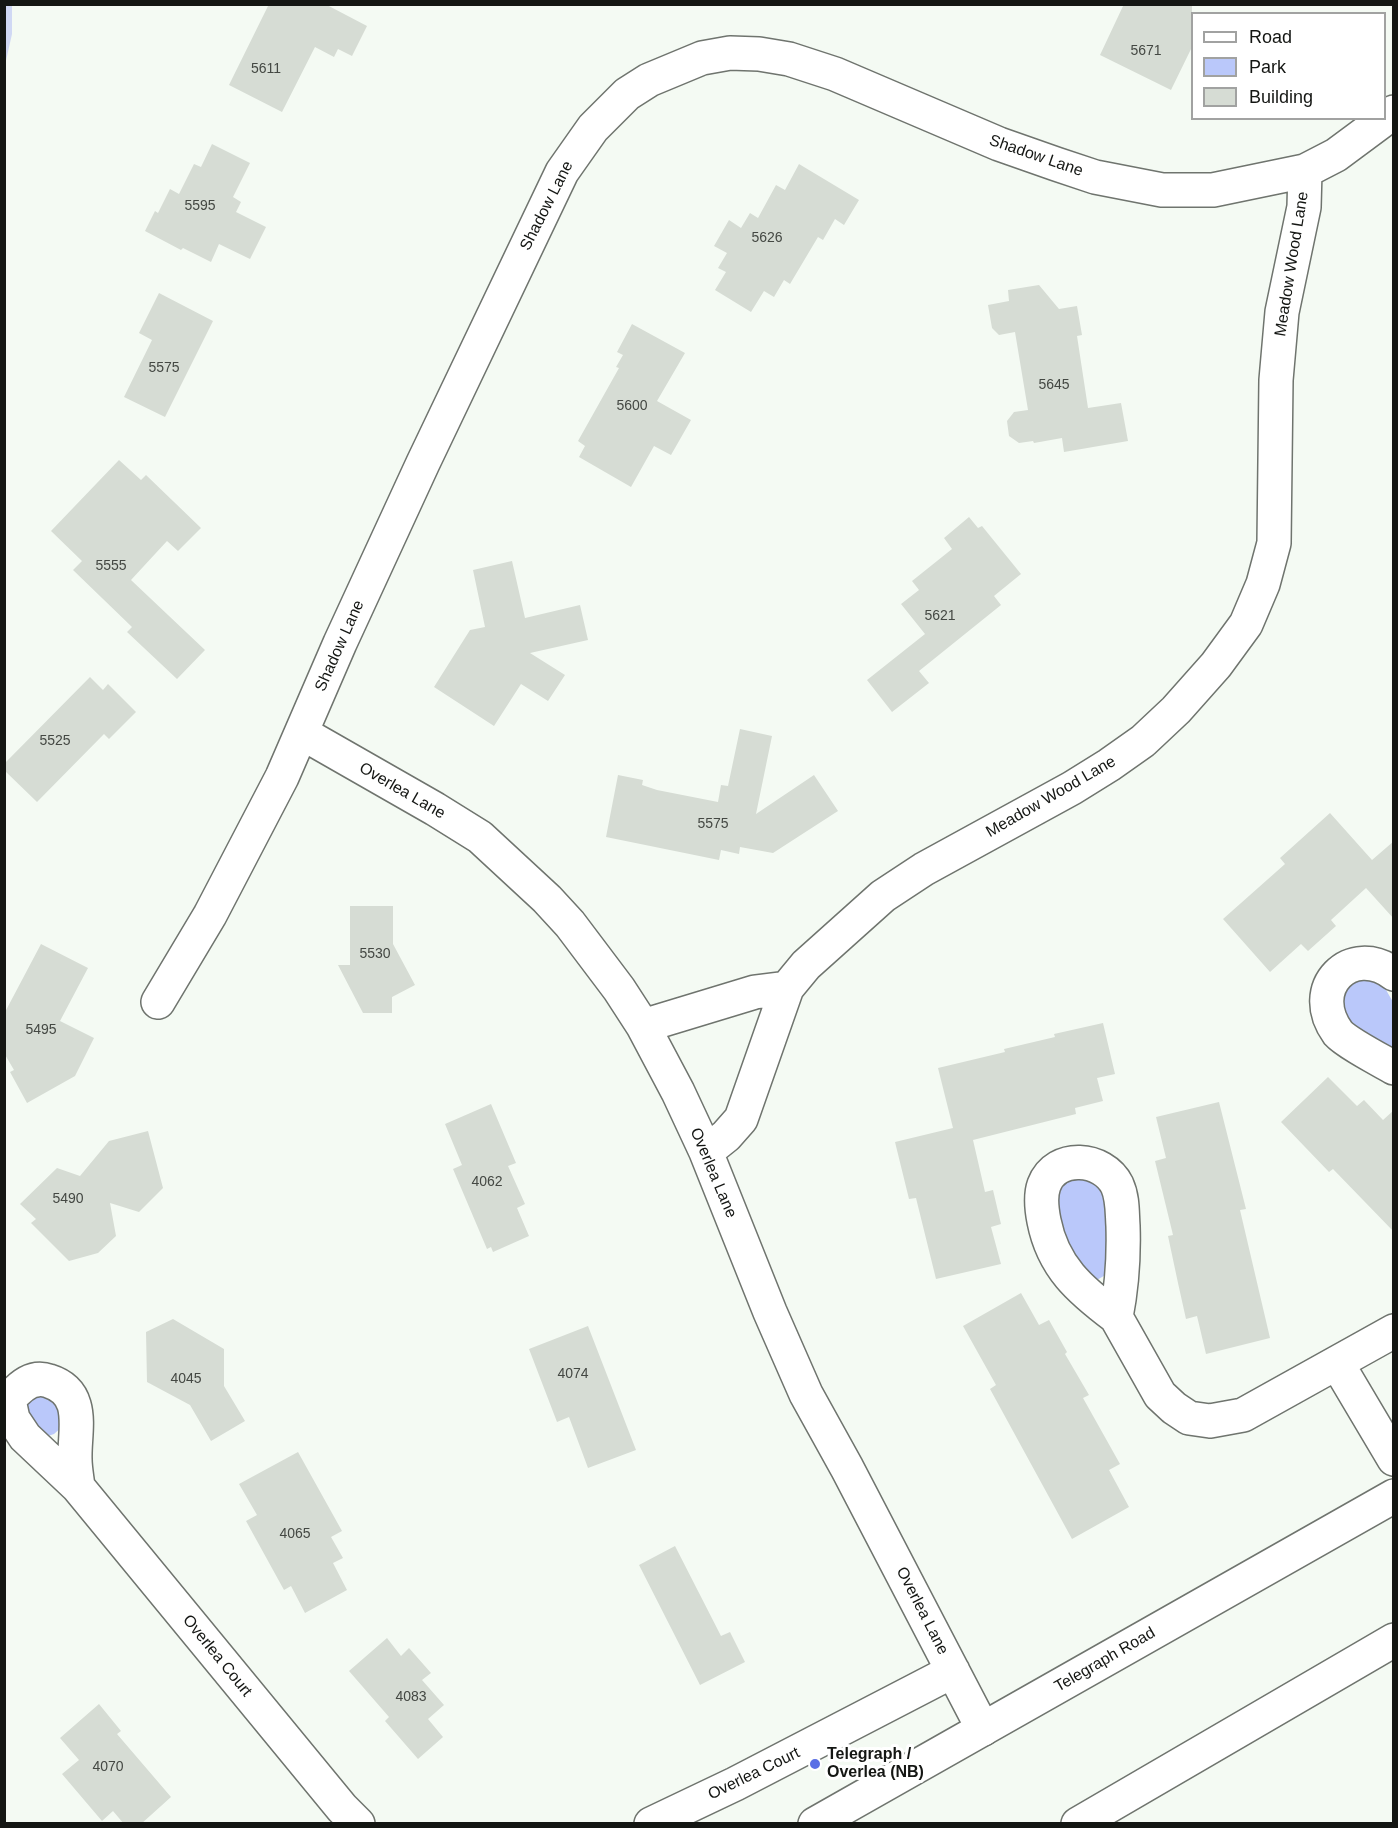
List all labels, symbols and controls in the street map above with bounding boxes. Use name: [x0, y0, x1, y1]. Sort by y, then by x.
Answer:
legend: [1191, 12, 1386, 120]
text: Road: [1249, 27, 1292, 47]
house number: 5671: [1130, 43, 1162, 59]
text: Park: [1249, 57, 1286, 77]
house number: 5611: [251, 61, 281, 77]
text: Building: [1249, 87, 1313, 107]
street label: Shadow Lane: [987, 131, 1085, 181]
street label: Shadow Lane: [516, 158, 578, 254]
street label: Meadow Wood Lane: [1271, 190, 1313, 338]
house number: 5595: [184, 198, 216, 214]
house number: 5626: [751, 230, 783, 246]
house number: 5575: [148, 360, 180, 376]
house number: 5645: [1038, 377, 1070, 393]
house number: 5600: [616, 398, 648, 414]
house number: 5555: [95, 558, 127, 574]
street label: Shadow Lane: [311, 597, 369, 695]
house number: 5621: [924, 608, 956, 624]
house number: 5525: [39, 733, 71, 749]
street label: Meadow Wood Lane: [983, 752, 1119, 842]
street label: Overlea Lane: [356, 759, 448, 823]
house number: 5575: [697, 816, 729, 832]
house number: 5530: [359, 946, 391, 962]
house number: 5495: [25, 1022, 57, 1038]
street label: Overlea Lane: [685, 1125, 741, 1221]
house number: 4062: [471, 1174, 503, 1190]
house number: 5490: [52, 1191, 84, 1207]
house number: 4074: [557, 1366, 589, 1382]
house number: 4045: [170, 1371, 202, 1387]
house number: 4065: [279, 1526, 311, 1542]
street label: Overlea Lane: [892, 1564, 952, 1658]
street label: Overlea Court: [178, 1611, 256, 1701]
street label: Telegraph Road: [1051, 1623, 1159, 1697]
house number: 4083: [395, 1689, 427, 1705]
street label: Overlea Court: [705, 1744, 803, 1804]
place label: Telegraph / Overlea (NB): [827, 1745, 924, 1783]
marker: Telegraph / Overlea (NB): [808, 1757, 822, 1771]
house number: 4070: [92, 1759, 124, 1775]

